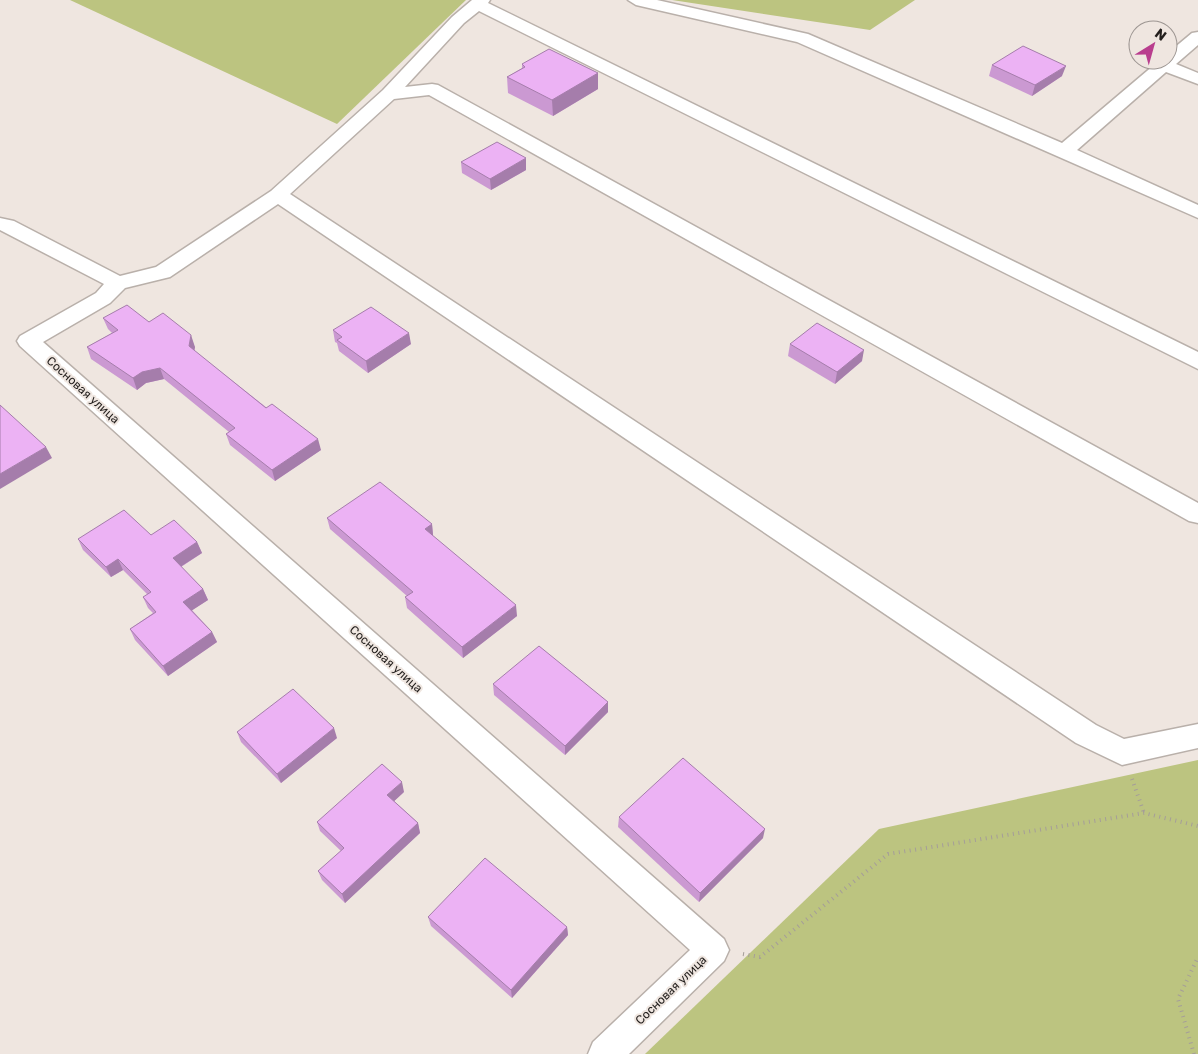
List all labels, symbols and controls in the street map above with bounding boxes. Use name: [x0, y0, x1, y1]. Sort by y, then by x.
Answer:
north arrow: [1128, 20, 1178, 70]
text: N: [1151, 25, 1170, 45]
street label: Сосновая улица: [44, 354, 122, 426]
street label: Сосновая улица: [347, 623, 425, 695]
street label: Сосновая улица: [633, 953, 709, 1027]

